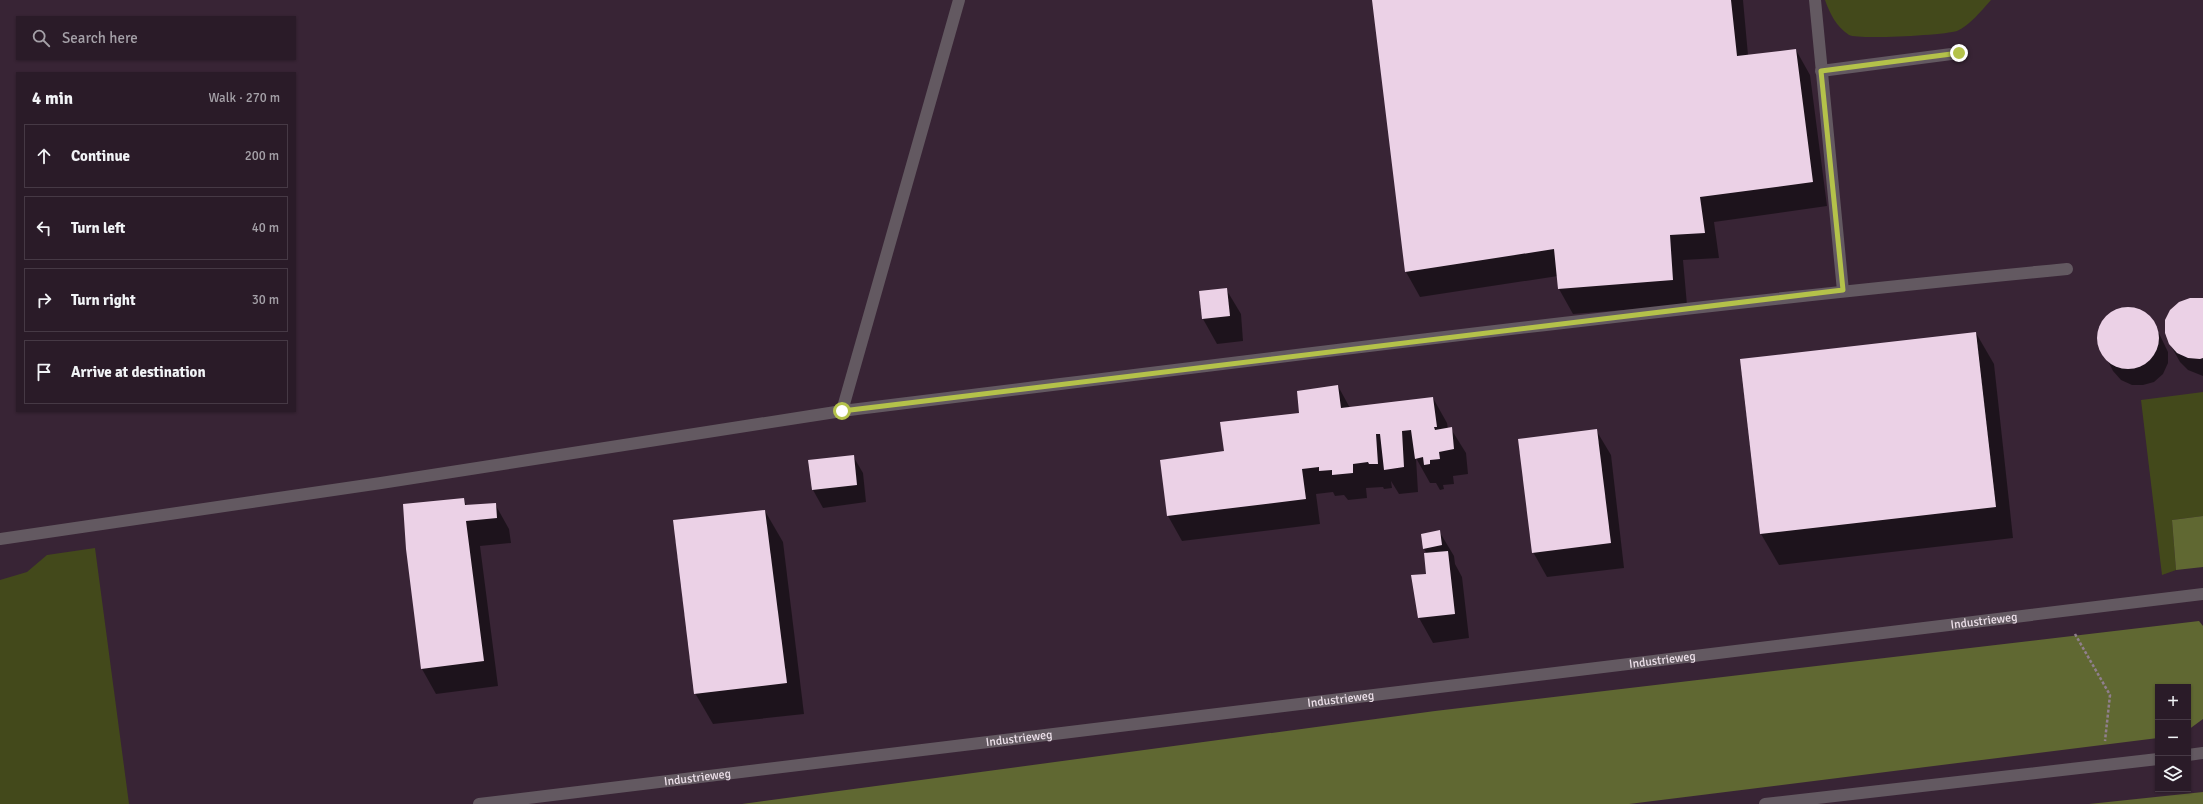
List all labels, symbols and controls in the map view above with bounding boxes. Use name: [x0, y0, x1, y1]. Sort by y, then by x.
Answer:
search box: [16, 16, 296, 60]
icon: search: [30, 27, 52, 49]
text: Search here: [62, 29, 138, 47]
route end: [1950, 44, 1968, 62]
text: 4 min: [32, 88, 73, 109]
text: Walk · 270 m: [209, 90, 280, 106]
icon: ahead: [33, 145, 55, 167]
text: Continue: [71, 147, 130, 165]
text: 200 m: [245, 148, 279, 164]
icon: left: [33, 217, 55, 239]
text: Turn left: [71, 219, 125, 237]
text: 40 m: [252, 220, 279, 236]
icon: right: [33, 289, 55, 311]
text: Turn right: [71, 291, 136, 309]
text: 30 m: [252, 292, 279, 308]
icon: arrive: [33, 361, 55, 383]
text: Arrive at destination: [71, 363, 206, 381]
route start: [833, 402, 851, 420]
street label: Industrieweg: [1950, 609, 2018, 632]
street label: Industrieweg: [1628, 648, 1696, 671]
map controls: [2155, 684, 2191, 792]
button: +: [2155, 684, 2191, 720]
street label: Industrieweg: [1306, 688, 1375, 711]
button: −: [2155, 720, 2191, 756]
street label: Industrieweg: [985, 727, 1053, 750]
button: layers: [2155, 756, 2191, 792]
street label: Industrieweg: [663, 766, 732, 789]

